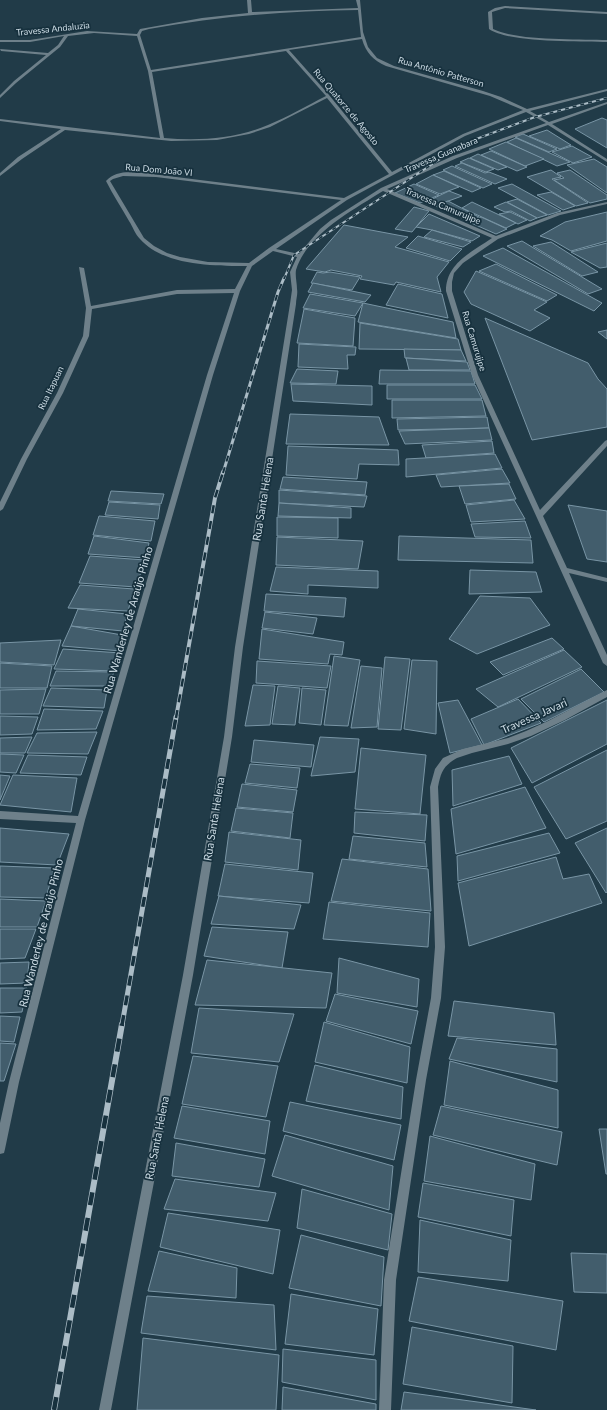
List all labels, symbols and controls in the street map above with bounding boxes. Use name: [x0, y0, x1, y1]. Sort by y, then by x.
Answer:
street label: Travessa Andaluzia: [16, 19, 90, 38]
street label: Rua Antônio Patterson: [397, 54, 485, 89]
street label: Rua Quatorze de Agosto: [311, 66, 382, 147]
street label: Travessa Guanabara: [403, 134, 479, 175]
street label: Rua Dom João VI: [125, 161, 193, 178]
street label: Travessa Camurujipe: [404, 185, 483, 227]
street label: Rua Camurujipe: [460, 309, 489, 373]
street label: Rua Itapuan: [35, 364, 66, 411]
street label: Rua Santa Helena: [249, 456, 276, 542]
street label: Rua Wanderley de Araújo Pinho: [100, 545, 155, 695]
street label: Travessa Javari: [499, 695, 569, 736]
street label: Rua Santa Helena: [200, 776, 227, 862]
street label: Rua Wanderley de Araújo Pinho: [16, 857, 65, 1008]
street label: Rua Santa Helena: [142, 1095, 171, 1181]

